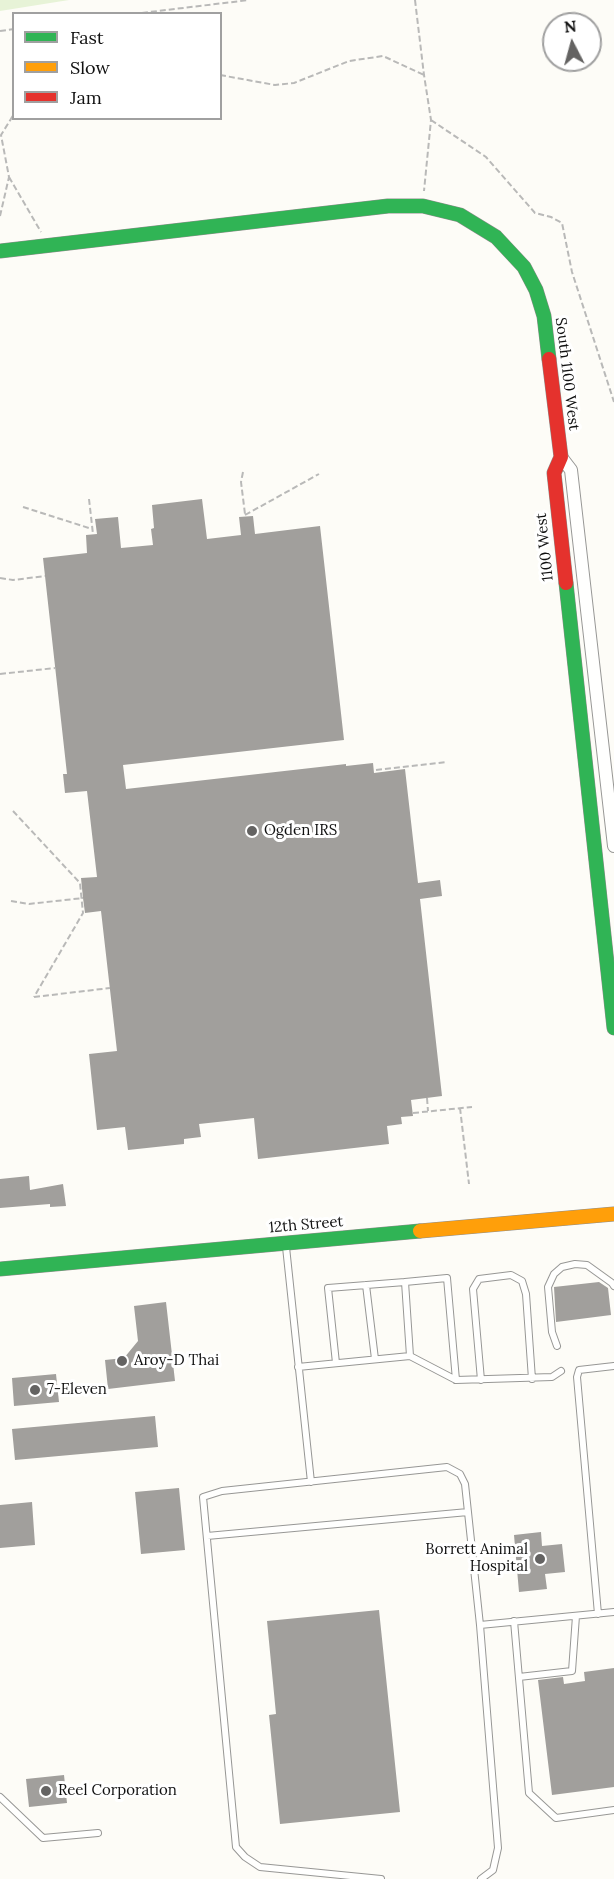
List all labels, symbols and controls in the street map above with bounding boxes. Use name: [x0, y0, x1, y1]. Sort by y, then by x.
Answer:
legend: [12, 12, 222, 120]
north arrow: [542, 12, 602, 72]
text: N: [563, 15, 578, 37]
text: Fast: [70, 26, 104, 49]
text: Slow: [70, 56, 110, 79]
text: Jam: [70, 86, 102, 109]
street label: South 1100 West: [551, 316, 583, 432]
street label: 1100 West: [532, 512, 558, 582]
place label: Ogden IRS: [264, 822, 337, 840]
marker: Ogden IRS: [245, 824, 259, 838]
street label: 12th Street: [268, 1213, 344, 1237]
place label: Aroy-D Thai: [134, 1352, 219, 1370]
marker: Aroy-D Thai: [115, 1354, 129, 1368]
place label: 7-Eleven: [47, 1381, 107, 1399]
marker: 7-Eleven: [28, 1383, 42, 1397]
place label: Borrett Animal Hospital: [425, 1541, 528, 1576]
marker: Borrett Animal Hospital: [533, 1552, 547, 1566]
place label: Reel Corporation: [58, 1782, 177, 1800]
marker: Reel Corporation: [39, 1784, 53, 1798]

